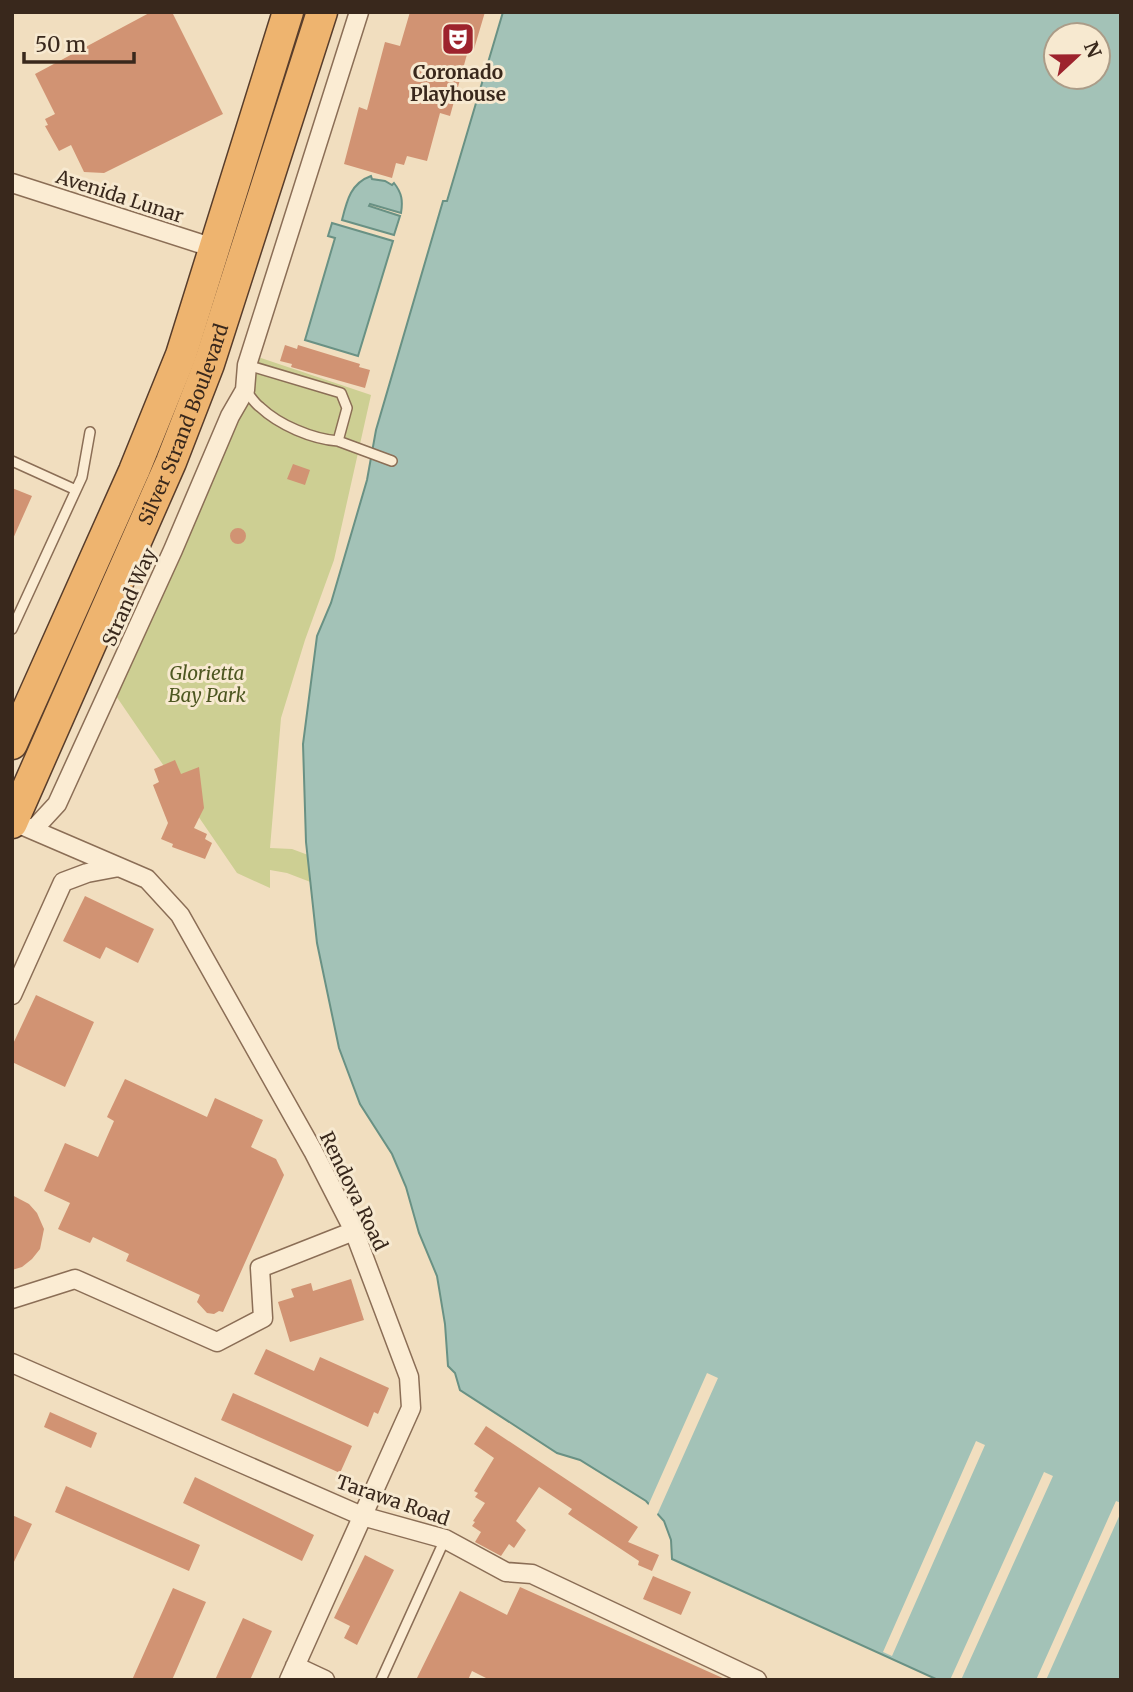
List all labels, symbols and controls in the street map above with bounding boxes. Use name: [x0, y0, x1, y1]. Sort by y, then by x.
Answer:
theatre icon: Coronado Playhouse: [439, 20, 477, 58]
scale bar: [24, 21, 135, 65]
north arrow: [1042, 21, 1112, 91]
text: 50 m: [35, 31, 86, 58]
text: N: [1079, 38, 1107, 61]
place label: Coronado Playhouse: [410, 60, 506, 106]
street label: Avenida Lunar: [52, 164, 187, 228]
street label: Silver Strand Boulevard: [133, 321, 233, 529]
street label: Strand Way: [97, 544, 161, 650]
park label: Glorietta Bay Park: [168, 661, 246, 707]
street label: Rendova Road: [315, 1127, 393, 1255]
street label: Tarawa Road: [333, 1469, 453, 1531]

